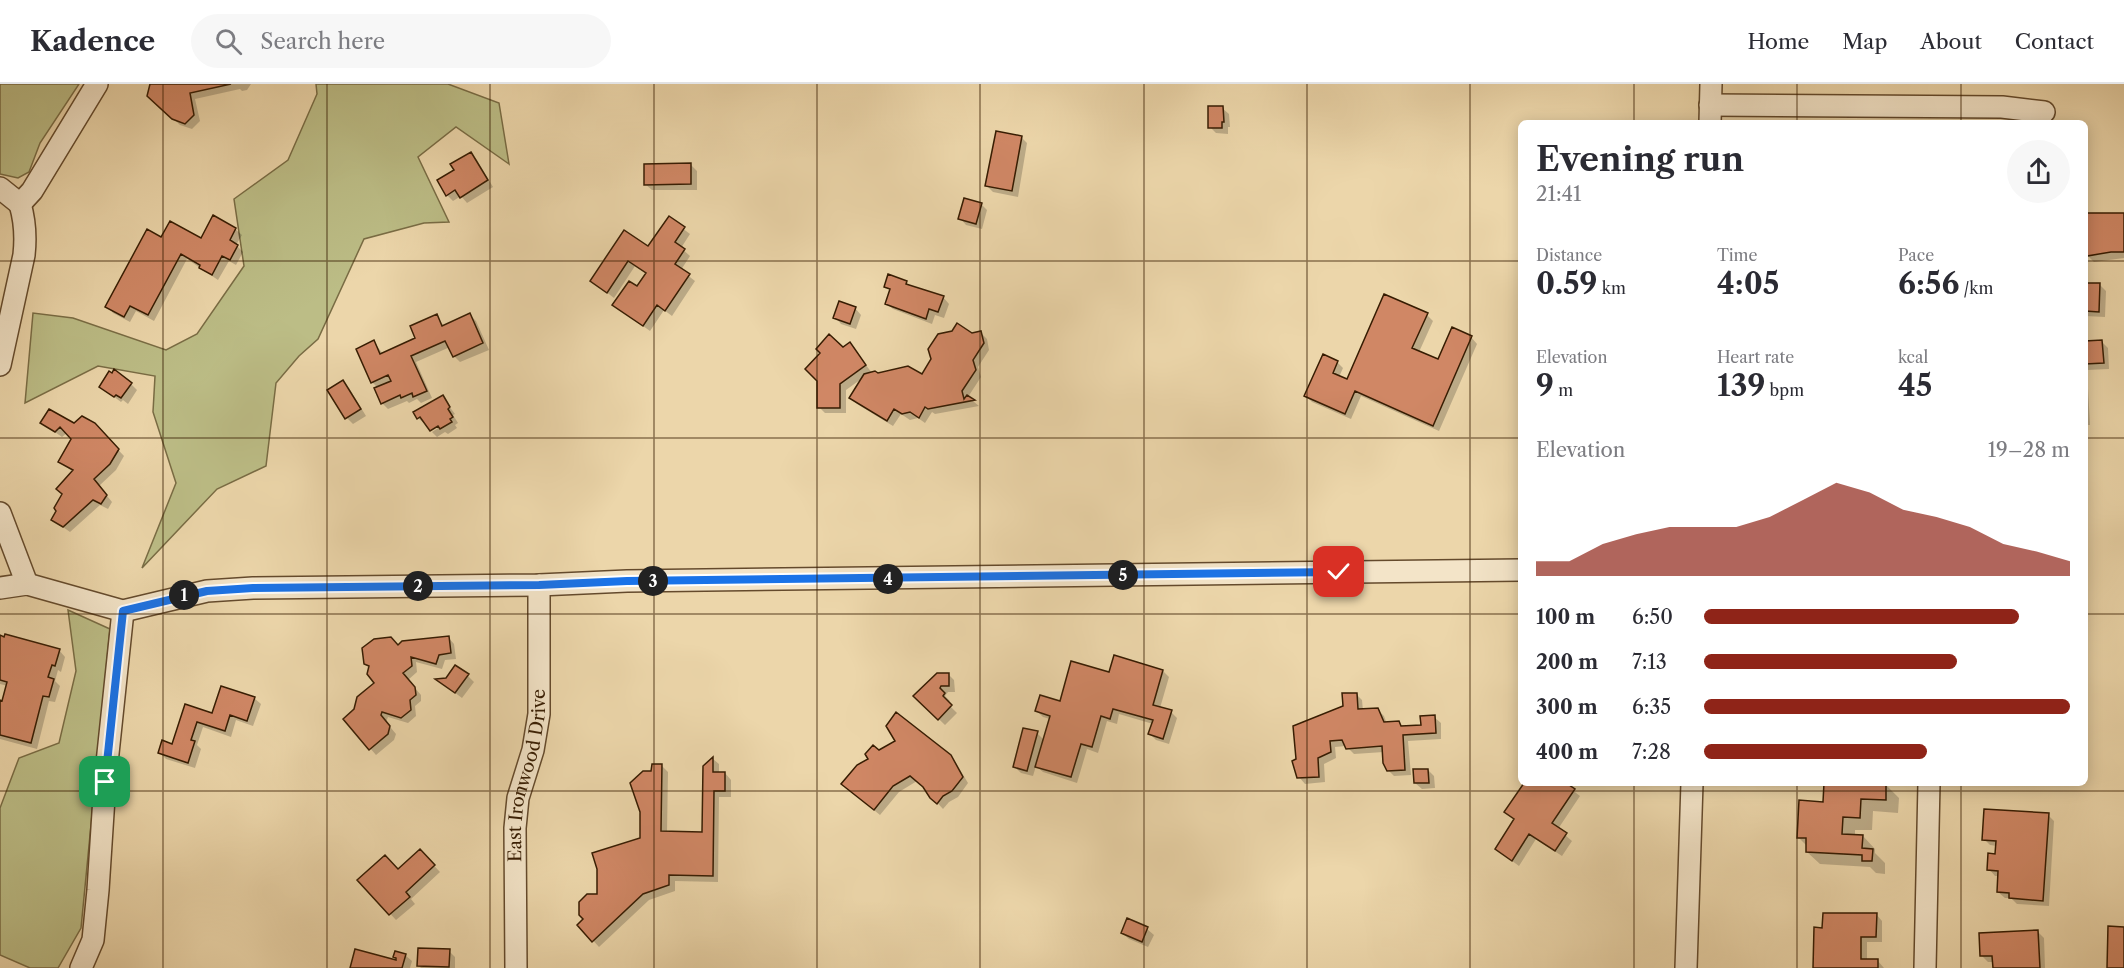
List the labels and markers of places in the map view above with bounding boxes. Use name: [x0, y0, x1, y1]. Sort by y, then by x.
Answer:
pin: [1313, 546, 1364, 597]
pin: 5: [1108, 560, 1138, 590]
pin: 4: [873, 564, 903, 594]
pin: 3: [638, 566, 668, 596]
pin: 2: [403, 571, 433, 601]
pin: 1: [169, 580, 199, 610]
pin: [79, 756, 130, 807]

